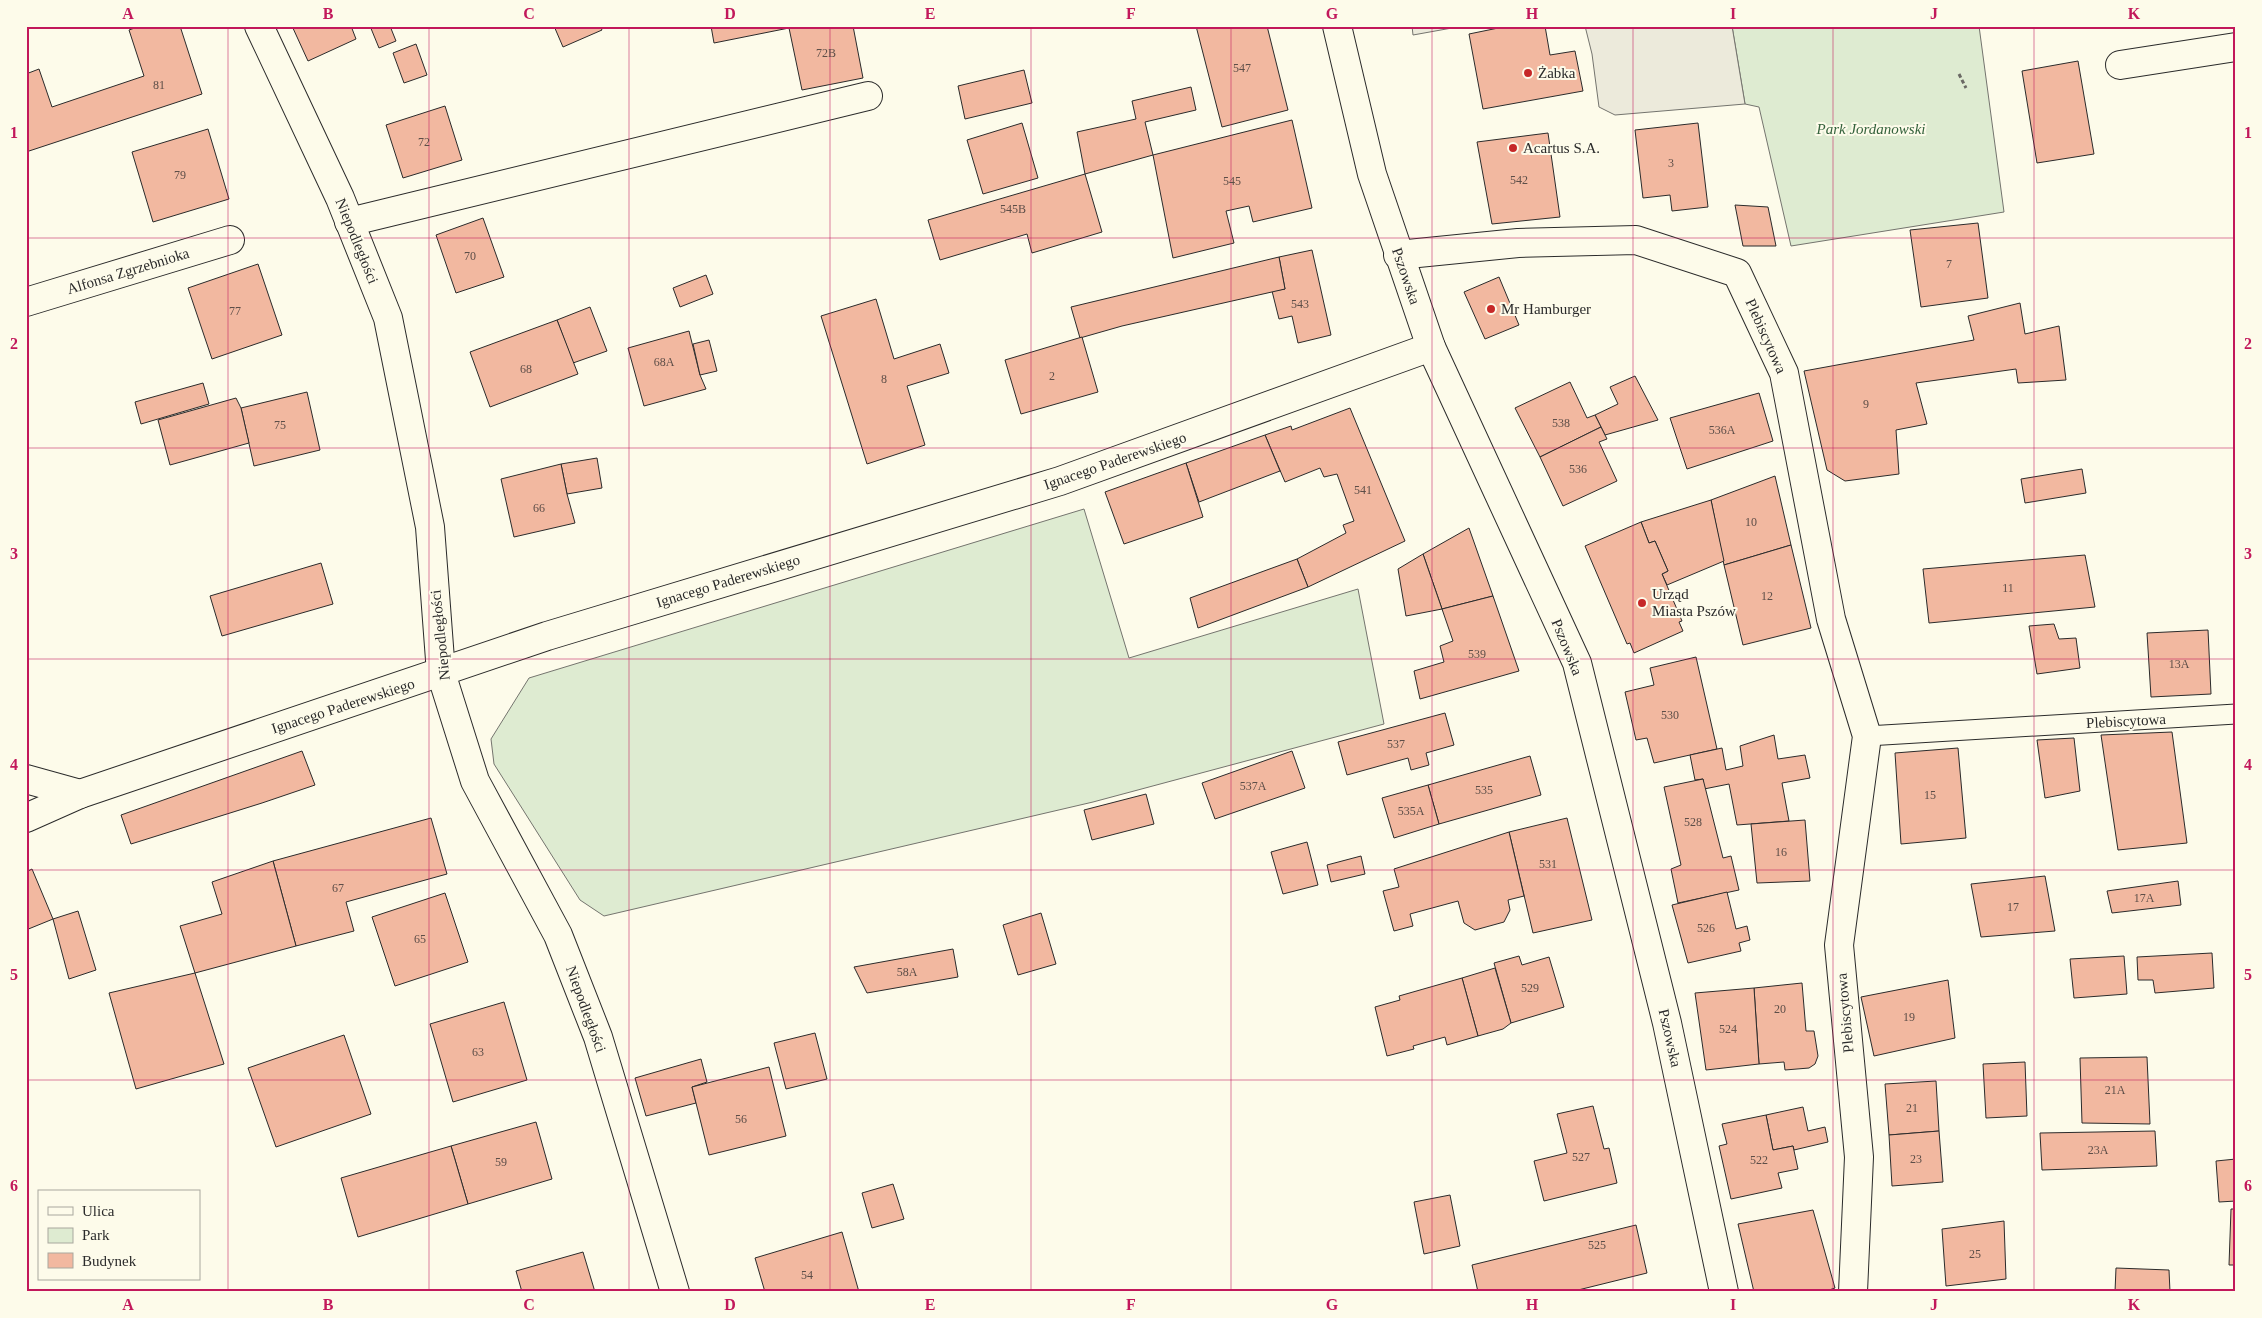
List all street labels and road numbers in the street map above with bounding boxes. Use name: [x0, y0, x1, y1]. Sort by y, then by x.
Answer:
street label: Niepodległości: [333, 196, 381, 286]
street label: Alfonsa Zgrzebnioka: [65, 245, 191, 297]
street label: Pszowska: [1389, 245, 1423, 307]
street label: Plebiscytowa: [1742, 296, 1790, 376]
street label: Ignacego Paderewskiego: [1042, 429, 1188, 493]
street label: Ignacego Paderewskiego: [654, 551, 802, 611]
street label: Niepodległości: [427, 589, 453, 681]
street label: Pszowska: [1548, 617, 1586, 678]
street label: Ignacego Paderewskiego: [269, 675, 417, 737]
street label: Plebiscytowa: [2086, 711, 2167, 731]
street label: Niepodległości: [563, 964, 609, 1054]
street label: Plebiscytowa: [1834, 972, 1856, 1054]
street label: Pszowska: [1656, 1007, 1685, 1069]

